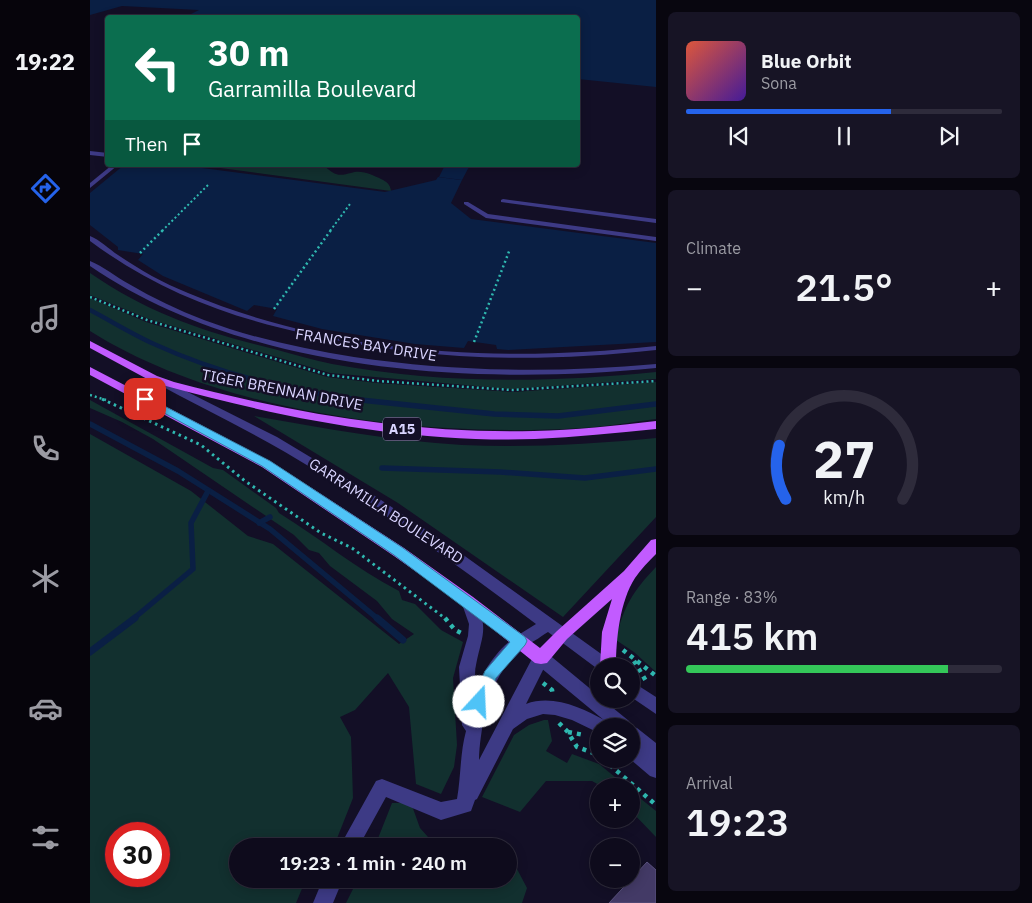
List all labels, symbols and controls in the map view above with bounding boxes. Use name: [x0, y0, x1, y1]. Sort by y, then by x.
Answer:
text: 30 m: [208, 30, 290, 76]
icon: left: [125, 35, 190, 100]
text: 19:22: [15, 47, 75, 76]
text: Blue Orbit: [761, 49, 851, 73]
text: Sona: [761, 73, 797, 93]
text: Garramilla Boulevard: [208, 74, 417, 103]
icon: previous: [725, 122, 753, 150]
icon: pause: [830, 122, 858, 150]
icon: next: [935, 122, 963, 150]
icon: arrive: [178, 130, 206, 158]
text: Then: [125, 132, 168, 156]
icon: directions: [28, 171, 63, 206]
text: Climate: [686, 238, 741, 258]
text: 21.5°: [795, 262, 893, 311]
text: −: [686, 269, 703, 306]
text: +: [985, 269, 1002, 306]
icon: music: [28, 301, 63, 336]
street label: FRANCES BAY DRIVE: [294, 324, 438, 365]
street label: TIGER BRENNAN DRIVE: [200, 365, 364, 414]
pin: [124, 378, 166, 420]
icon: arrive: [131, 385, 159, 413]
road number: A15: [383, 418, 421, 440]
text: 27: [813, 425, 875, 492]
icon: phone: [28, 431, 63, 466]
street label: GARRAMILLA BOULEVARD: [306, 454, 467, 568]
text: km/h: [823, 486, 865, 509]
icon: climate: [28, 561, 63, 596]
text: Range · 83%: [686, 587, 778, 607]
text: 415 km: [686, 611, 818, 660]
map controls: [590, 658, 640, 888]
button: search: [590, 658, 640, 708]
position arrow: [452, 675, 504, 727]
icon: car: [28, 691, 63, 726]
button: layers: [590, 718, 640, 768]
text: Arrival: [686, 773, 733, 793]
button: +: [590, 778, 640, 828]
text: 19:23: [686, 797, 789, 846]
icon: filters: [28, 820, 63, 855]
speed limit sign: 30: [105, 822, 170, 887]
button: −: [590, 838, 640, 888]
text: 19:23 · 1 min · 240 m: [279, 851, 467, 875]

